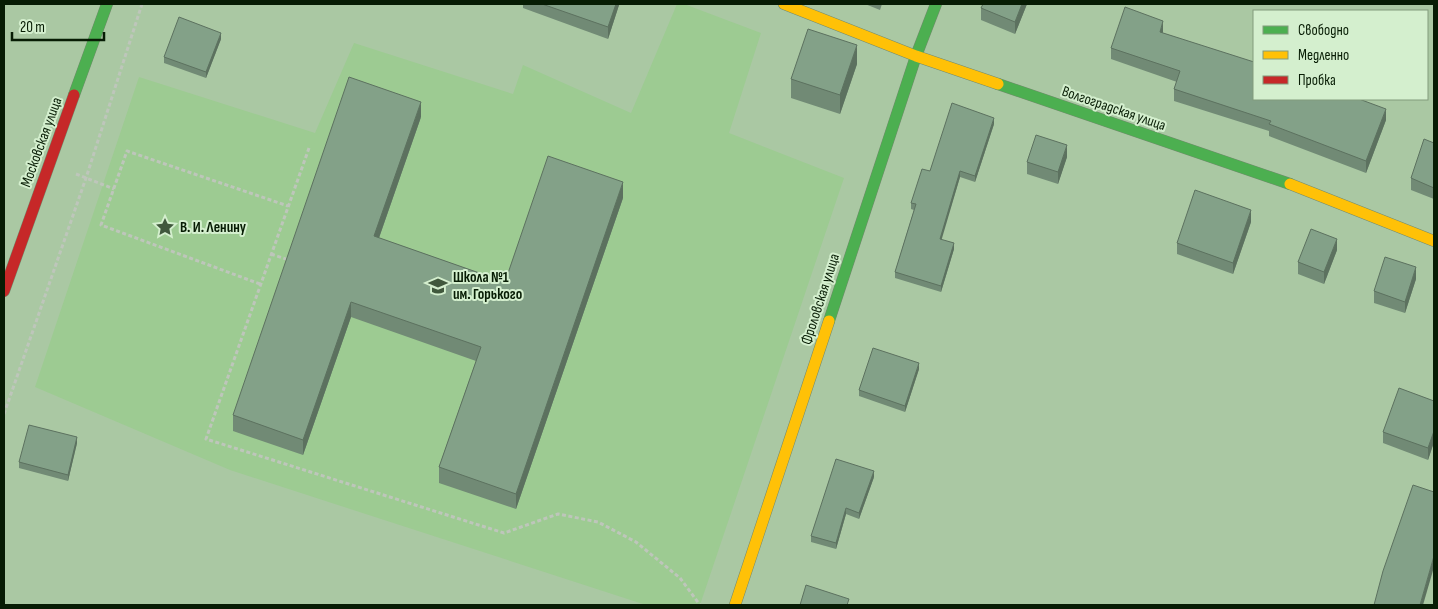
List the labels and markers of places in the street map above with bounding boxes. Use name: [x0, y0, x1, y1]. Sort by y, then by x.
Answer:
place icon: В. И. Ленину: [154, 216, 176, 238]
place label: В. И. Ленину: [180, 218, 247, 237]
place label: Школа №1 им. Горького: [453, 268, 522, 304]
school or university icon: Школа №1 им. Горького: [427, 275, 449, 297]

